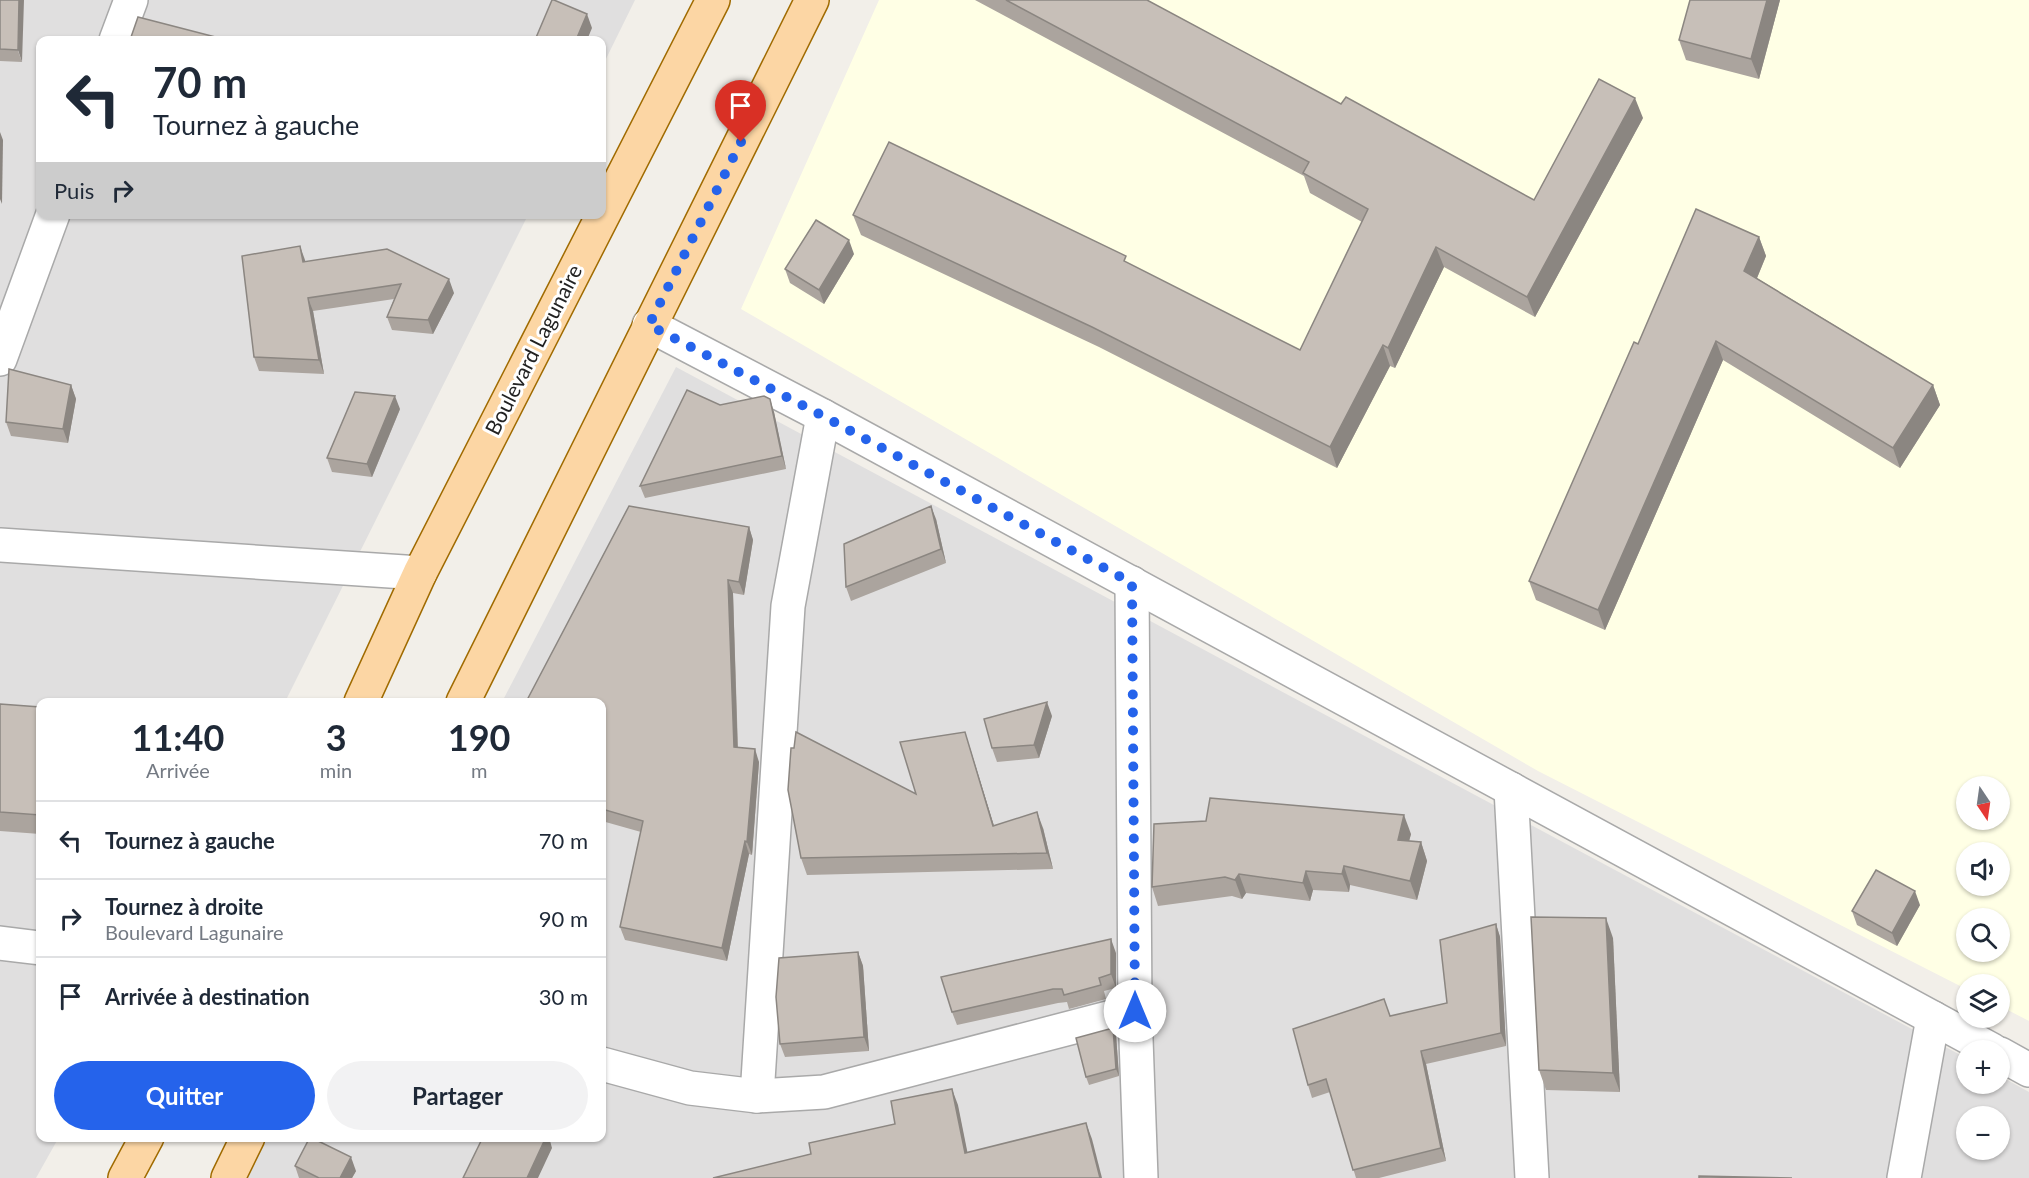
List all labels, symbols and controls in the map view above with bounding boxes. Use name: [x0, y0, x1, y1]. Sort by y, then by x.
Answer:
text: 70 m: [153, 57, 247, 107]
icon: left: [54, 60, 132, 138]
pin: [715, 80, 766, 142]
icon: arrive: [724, 89, 757, 122]
text: Tournez à gauche: [153, 108, 359, 141]
icon: right: [106, 174, 139, 207]
text: Puis: [54, 177, 94, 204]
street label: Boulevard Lagunaire: [479, 260, 586, 439]
text: 11:40: [132, 715, 224, 759]
text: 3: [326, 715, 347, 759]
text: 190: [448, 715, 510, 759]
text: Arrivée: [146, 758, 210, 782]
text: min: [320, 758, 352, 782]
text: m: [471, 758, 487, 782]
north arrow: [1956, 776, 2010, 830]
map controls: [1956, 776, 2010, 1160]
icon: left: [54, 824, 87, 857]
text: Tournez à gauche: [105, 827, 275, 854]
text: 70 m: [539, 827, 588, 854]
button: sound: [1956, 842, 2010, 896]
text: Tournez à droite: [105, 893, 263, 920]
icon: right: [54, 902, 87, 935]
text: 90 m: [539, 905, 588, 932]
button: search: [1956, 908, 2010, 962]
text: Boulevard Lagunaire: [105, 920, 284, 944]
button: layers: [1956, 974, 2010, 1028]
position arrow: [1103, 979, 1167, 1043]
icon: arrive: [54, 980, 87, 1013]
text: Arrivée à destination: [105, 983, 310, 1010]
text: 30 m: [539, 983, 588, 1010]
button: +: [1956, 1040, 2010, 1094]
button: Quitter: [54, 1061, 315, 1130]
button: Partager: [327, 1061, 588, 1130]
button: −: [1956, 1106, 2010, 1160]

